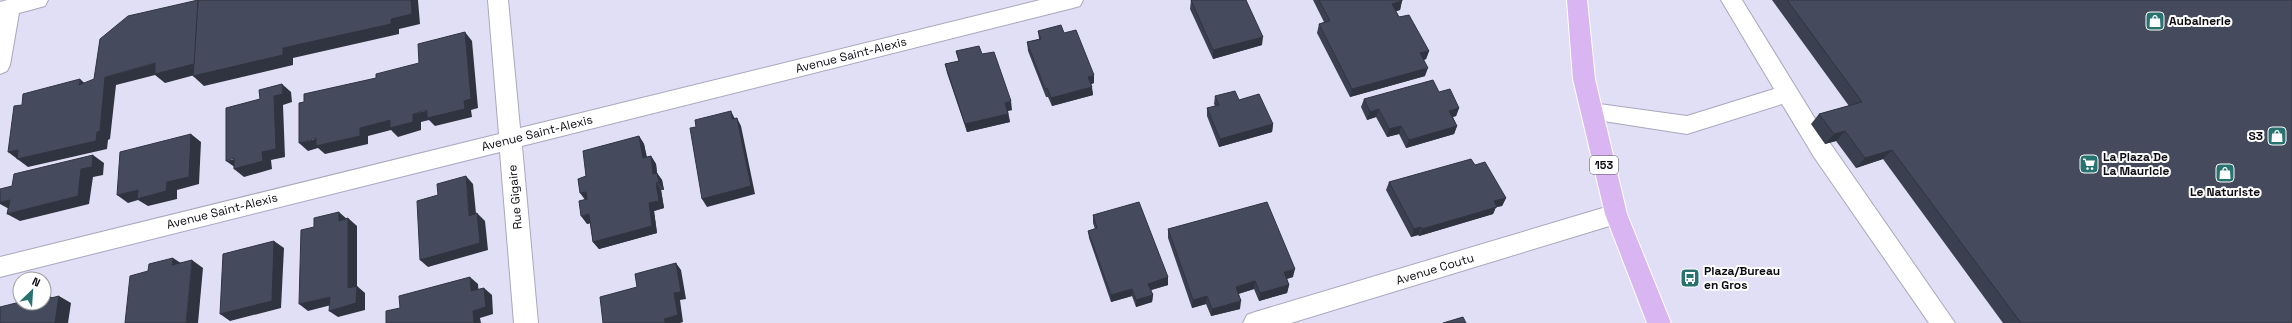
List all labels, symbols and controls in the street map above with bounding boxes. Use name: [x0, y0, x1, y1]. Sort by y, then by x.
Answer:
shop icon: Aubainerie: [2144, 10, 2166, 32]
place label: Aubainerie: [2169, 13, 2231, 29]
street label: Avenue Saint-Alexis: [794, 33, 908, 77]
street label: Avenue Saint-Alexis: [480, 111, 594, 155]
shop icon: S3: [2266, 125, 2288, 147]
place label: S3: [2248, 128, 2263, 144]
place label: La Plaza De La Mauricie: [2103, 149, 2169, 179]
supermarket icon: La Plaza De La Mauricie: [2078, 153, 2100, 175]
road number: 153: [1590, 156, 1618, 174]
shop icon: Le Naturiste: [2214, 162, 2236, 184]
street label: Rue Gigaire: [504, 164, 526, 230]
place label: Le Naturiste: [2190, 184, 2260, 200]
street label: Avenue Saint-Alexis: [165, 189, 279, 233]
street label: Avenue Coutu: [1394, 250, 1476, 288]
place label: Plaza/Bureau en Gros: [1704, 263, 1780, 293]
bus stop icon: Plaza/Bureau en Gros: [1679, 267, 1701, 289]
north arrow: [12, 271, 52, 311]
text: N: [30, 274, 43, 290]

